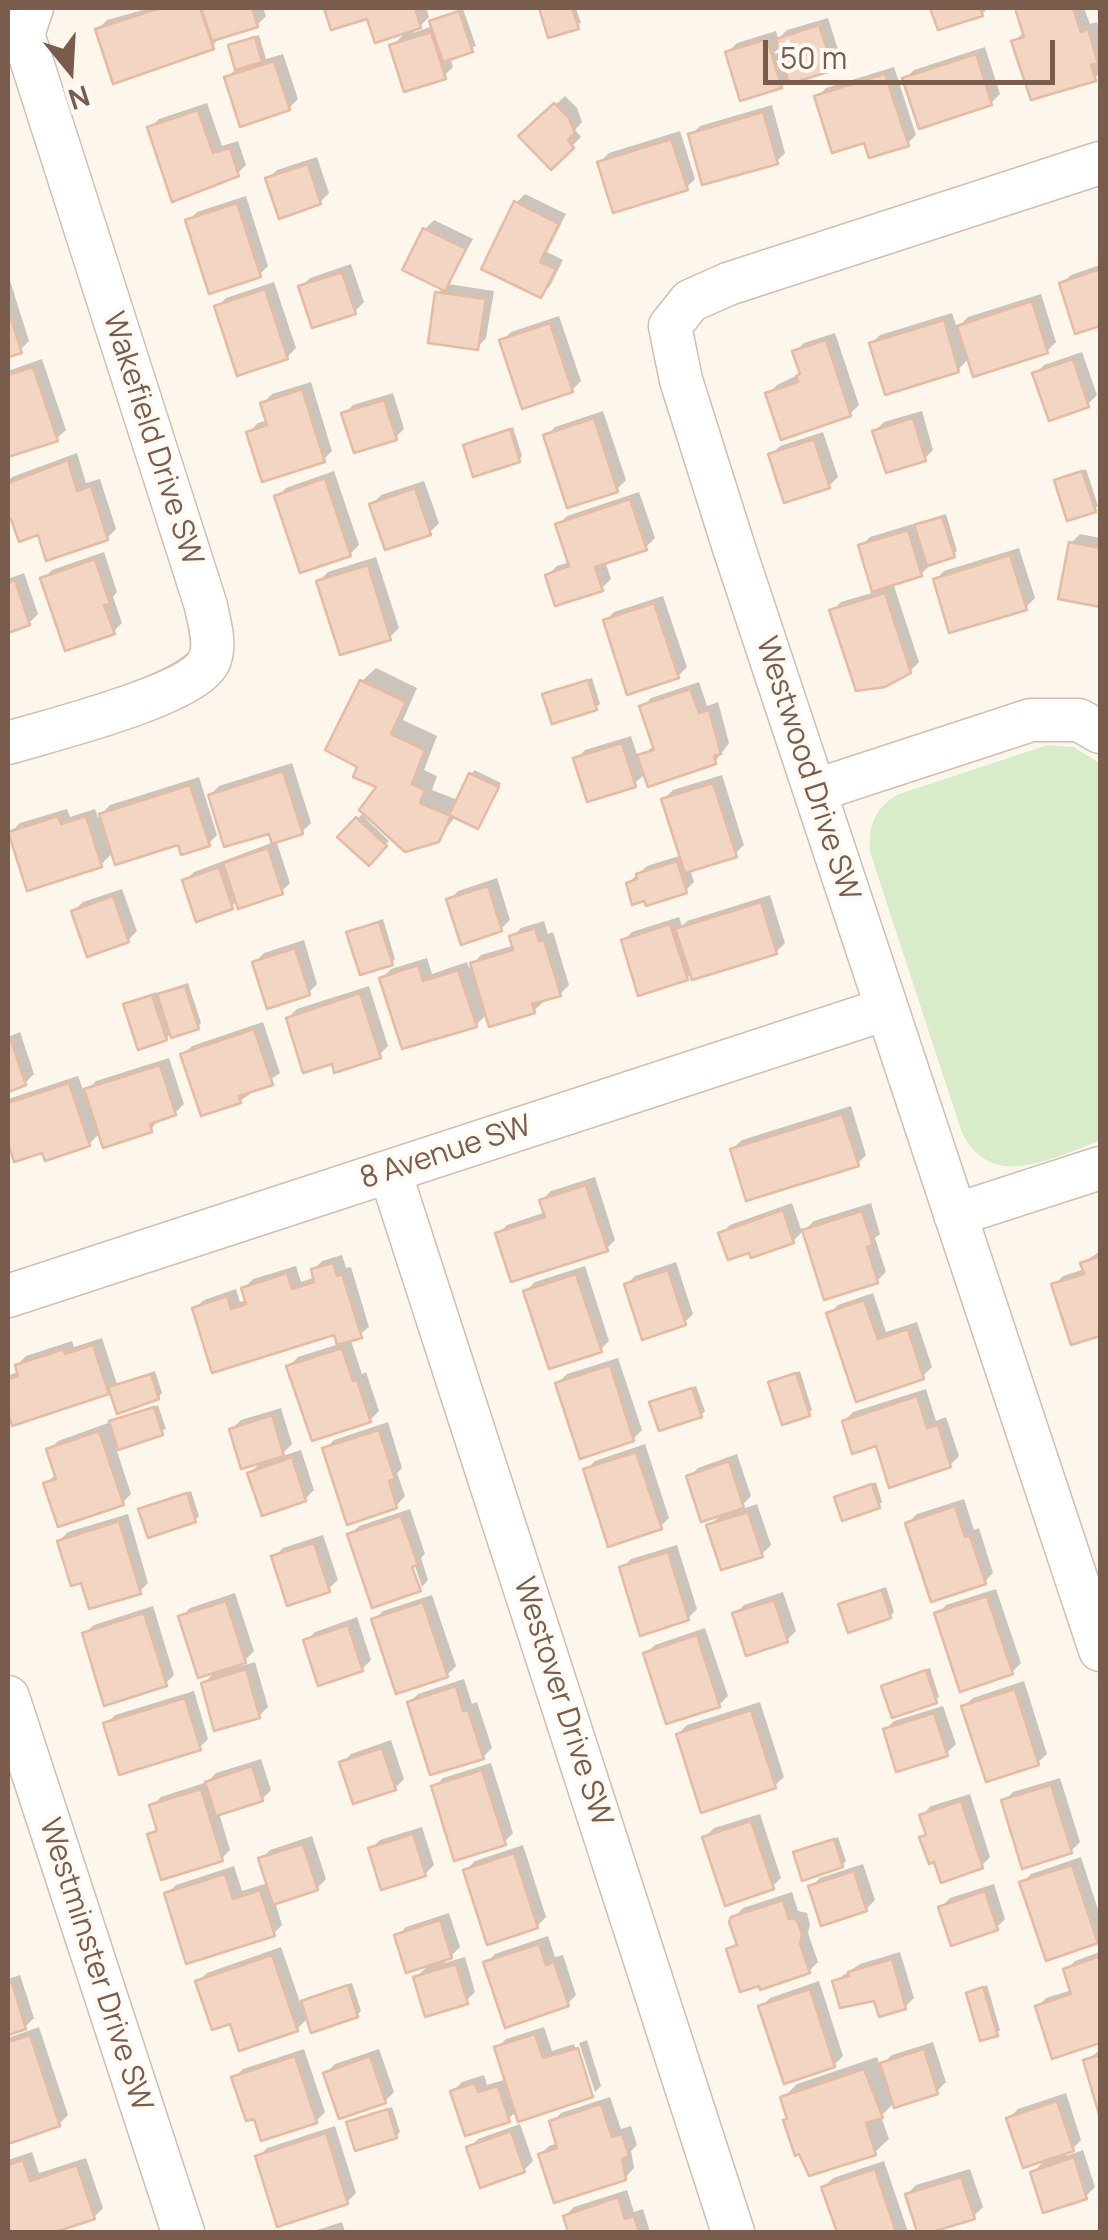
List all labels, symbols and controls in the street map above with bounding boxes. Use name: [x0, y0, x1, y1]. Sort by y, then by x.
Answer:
north arrow: [20, 20, 120, 120]
scale bar: [768, 20, 1060, 82]
text: 50 m: [780, 37, 847, 78]
text: N: [64, 77, 95, 120]
street label: Wakefield Drive SW: [94, 308, 210, 570]
street label: Westwood Drive SW: [747, 632, 867, 906]
street label: 8 Avenue SW: [356, 1108, 536, 1198]
street label: Westover Drive SW: [505, 1573, 619, 1831]
street label: Westminster Drive SW: [31, 1814, 159, 2116]

